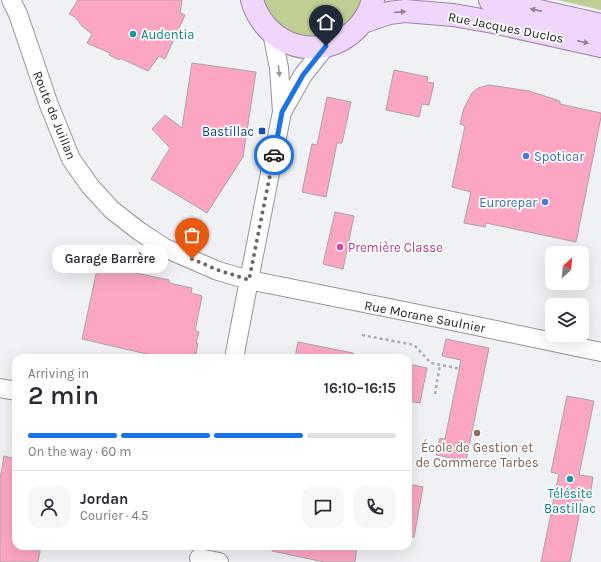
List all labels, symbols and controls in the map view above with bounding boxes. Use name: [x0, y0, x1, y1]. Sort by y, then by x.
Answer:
pin: [309, 5, 343, 46]
one-way arrow: [529, 7, 542, 13]
one-way arrow: [394, 9, 406, 16]
street label: Rue Jacques Duclos: [447, 9, 565, 47]
icon: home: [315, 11, 337, 33]
place label: Audentia: [141, 27, 194, 42]
marker: Audentia: [128, 29, 138, 39]
one-way arrow: [577, 40, 590, 46]
one-way arrow: [276, 65, 282, 77]
street label: Route de Juillan: [30, 69, 79, 162]
place label: Bastillac: [202, 124, 254, 139]
marker: Bastillac: [257, 126, 267, 136]
courier: [254, 135, 294, 175]
icon: car: [263, 144, 285, 166]
place label: Spoticar: [534, 149, 584, 164]
marker: Spoticar: [521, 151, 531, 161]
place label: Eurorepar: [479, 195, 537, 210]
marker: Eurorepar: [540, 197, 550, 207]
pin: [175, 218, 209, 259]
icon: bag: [181, 224, 203, 246]
place label: Première Classe: [348, 240, 443, 255]
marker: Première Classe: [335, 242, 345, 252]
callout: Garage Barrère: [52, 245, 168, 273]
north arrow: [545, 246, 589, 290]
map controls: [545, 246, 589, 342]
text: Garage Barrère: [65, 251, 155, 266]
street label: Rue Morane Saulnier: [363, 297, 487, 336]
button: layers: [545, 298, 589, 342]
text: Arriving in: [28, 366, 89, 381]
text: 16:10–16:15: [324, 379, 396, 397]
text: 2 min: [28, 380, 99, 411]
marker: École de Gestion et de Commerce Tarbes: [472, 428, 482, 438]
place label: École de Gestion et de Commerce Tarbes: [415, 438, 539, 470]
text: On the way · 60 m: [28, 444, 131, 459]
marker: Télésite Bastillac: [565, 474, 575, 484]
button: person: [28, 486, 70, 528]
button: chat: [302, 486, 344, 528]
button: phone: [354, 486, 396, 528]
place label: Télésite Bastillac: [544, 486, 596, 516]
text: Jordan: [80, 490, 128, 508]
text: Courier · 4.5: [80, 508, 148, 523]

